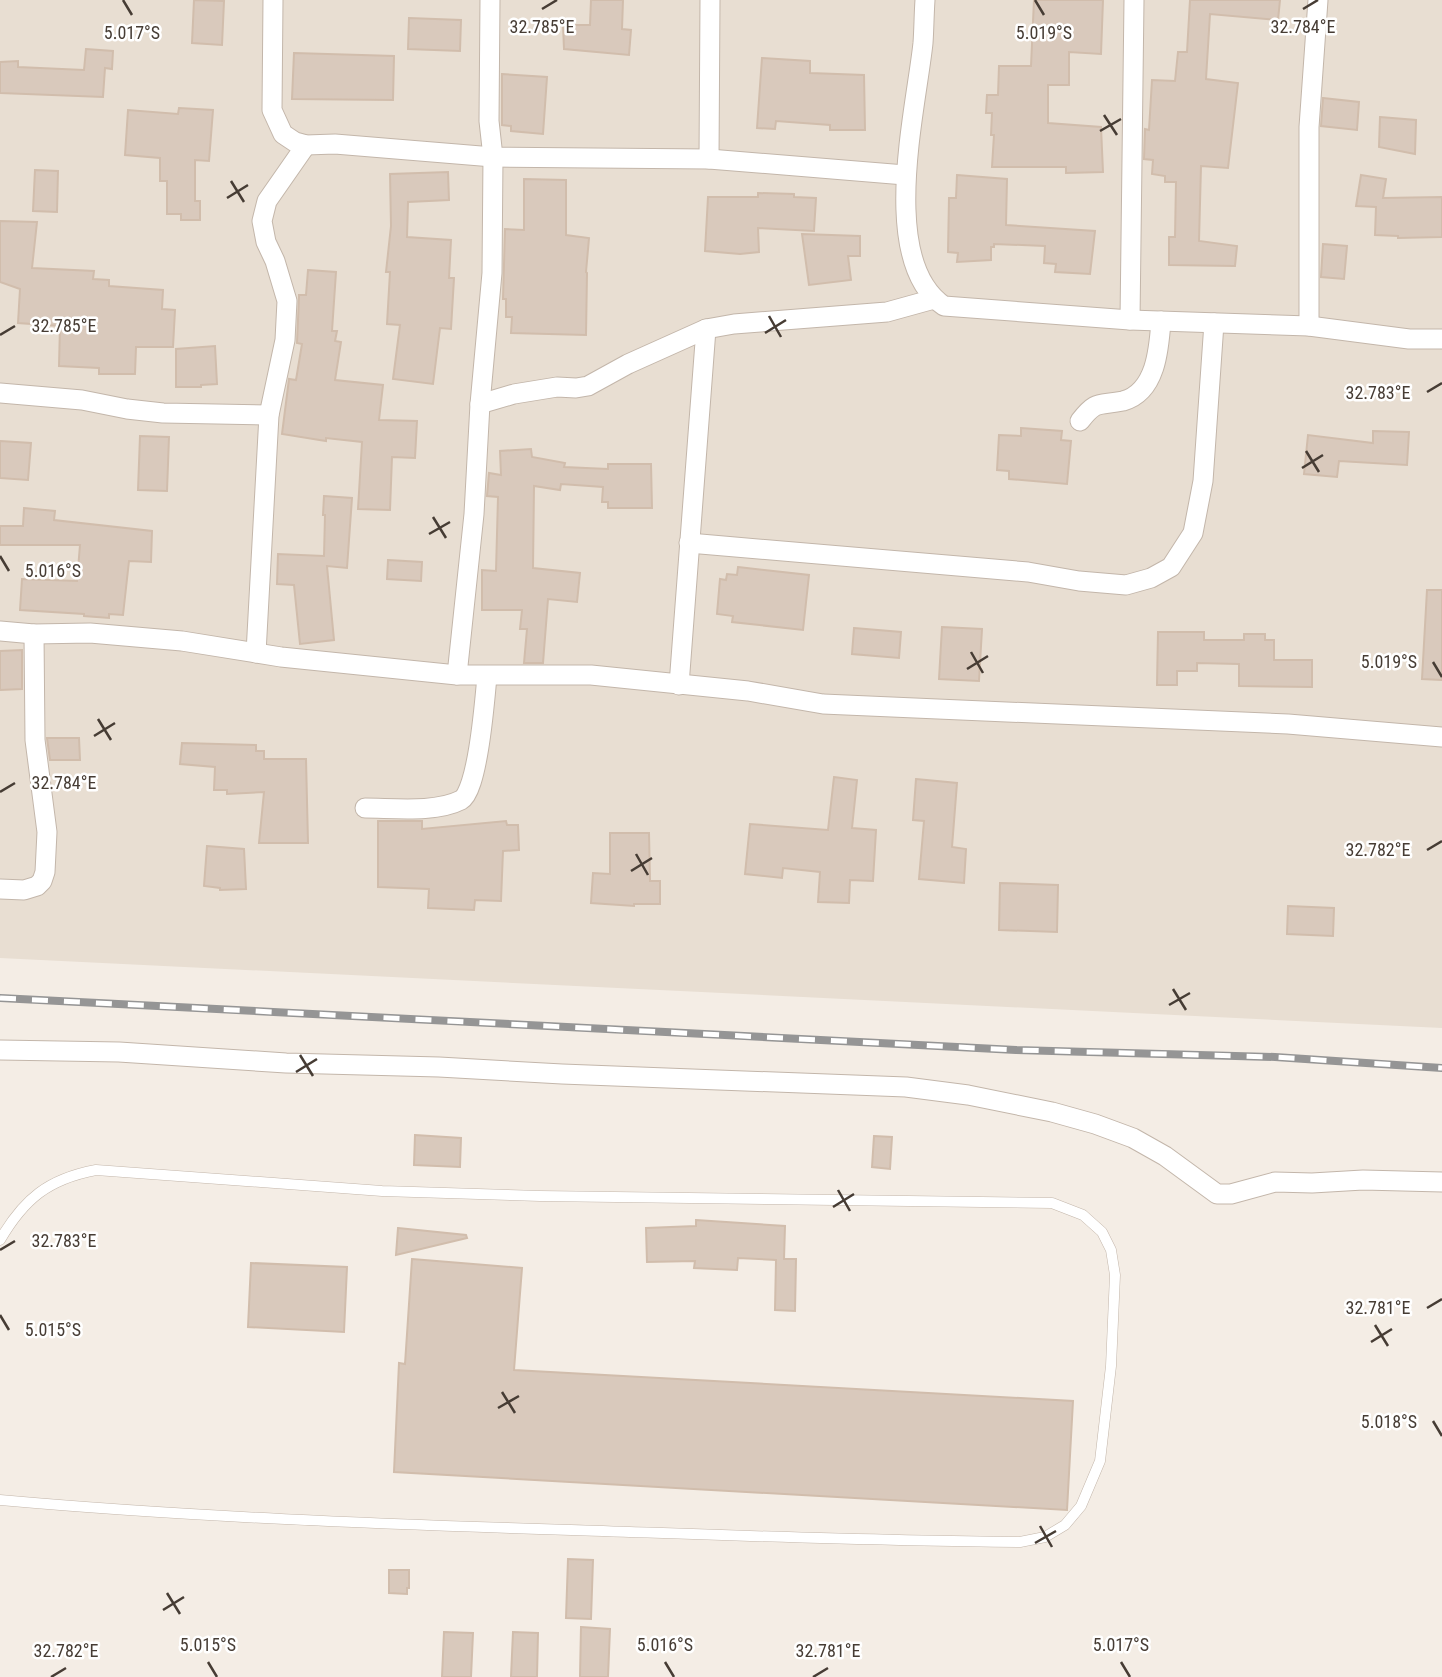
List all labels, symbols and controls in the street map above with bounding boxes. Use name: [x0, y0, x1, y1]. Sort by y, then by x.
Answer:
text: 32.785°E: [510, 16, 574, 37]
text: 32.784°E: [1271, 16, 1335, 37]
text: 5.017°S: [104, 22, 160, 43]
text: 5.019°S: [1016, 22, 1072, 43]
text: 32.785°E: [32, 315, 96, 336]
text: 32.783°E: [1346, 382, 1410, 403]
text: 5.016°S: [25, 560, 81, 581]
text: 5.019°S: [1361, 651, 1417, 672]
text: 32.784°E: [32, 772, 96, 793]
text: 32.782°E: [1346, 839, 1410, 860]
text: 32.783°E: [32, 1230, 96, 1251]
text: 32.781°E: [1346, 1297, 1410, 1318]
text: 5.015°S: [25, 1319, 81, 1340]
text: 5.018°S: [1361, 1411, 1417, 1432]
text: 5.015°S: [180, 1634, 236, 1655]
text: 5.016°S: [637, 1634, 693, 1655]
text: 5.017°S: [1093, 1634, 1149, 1655]
text: 32.782°E: [34, 1640, 98, 1661]
text: 32.781°E: [796, 1640, 860, 1661]

